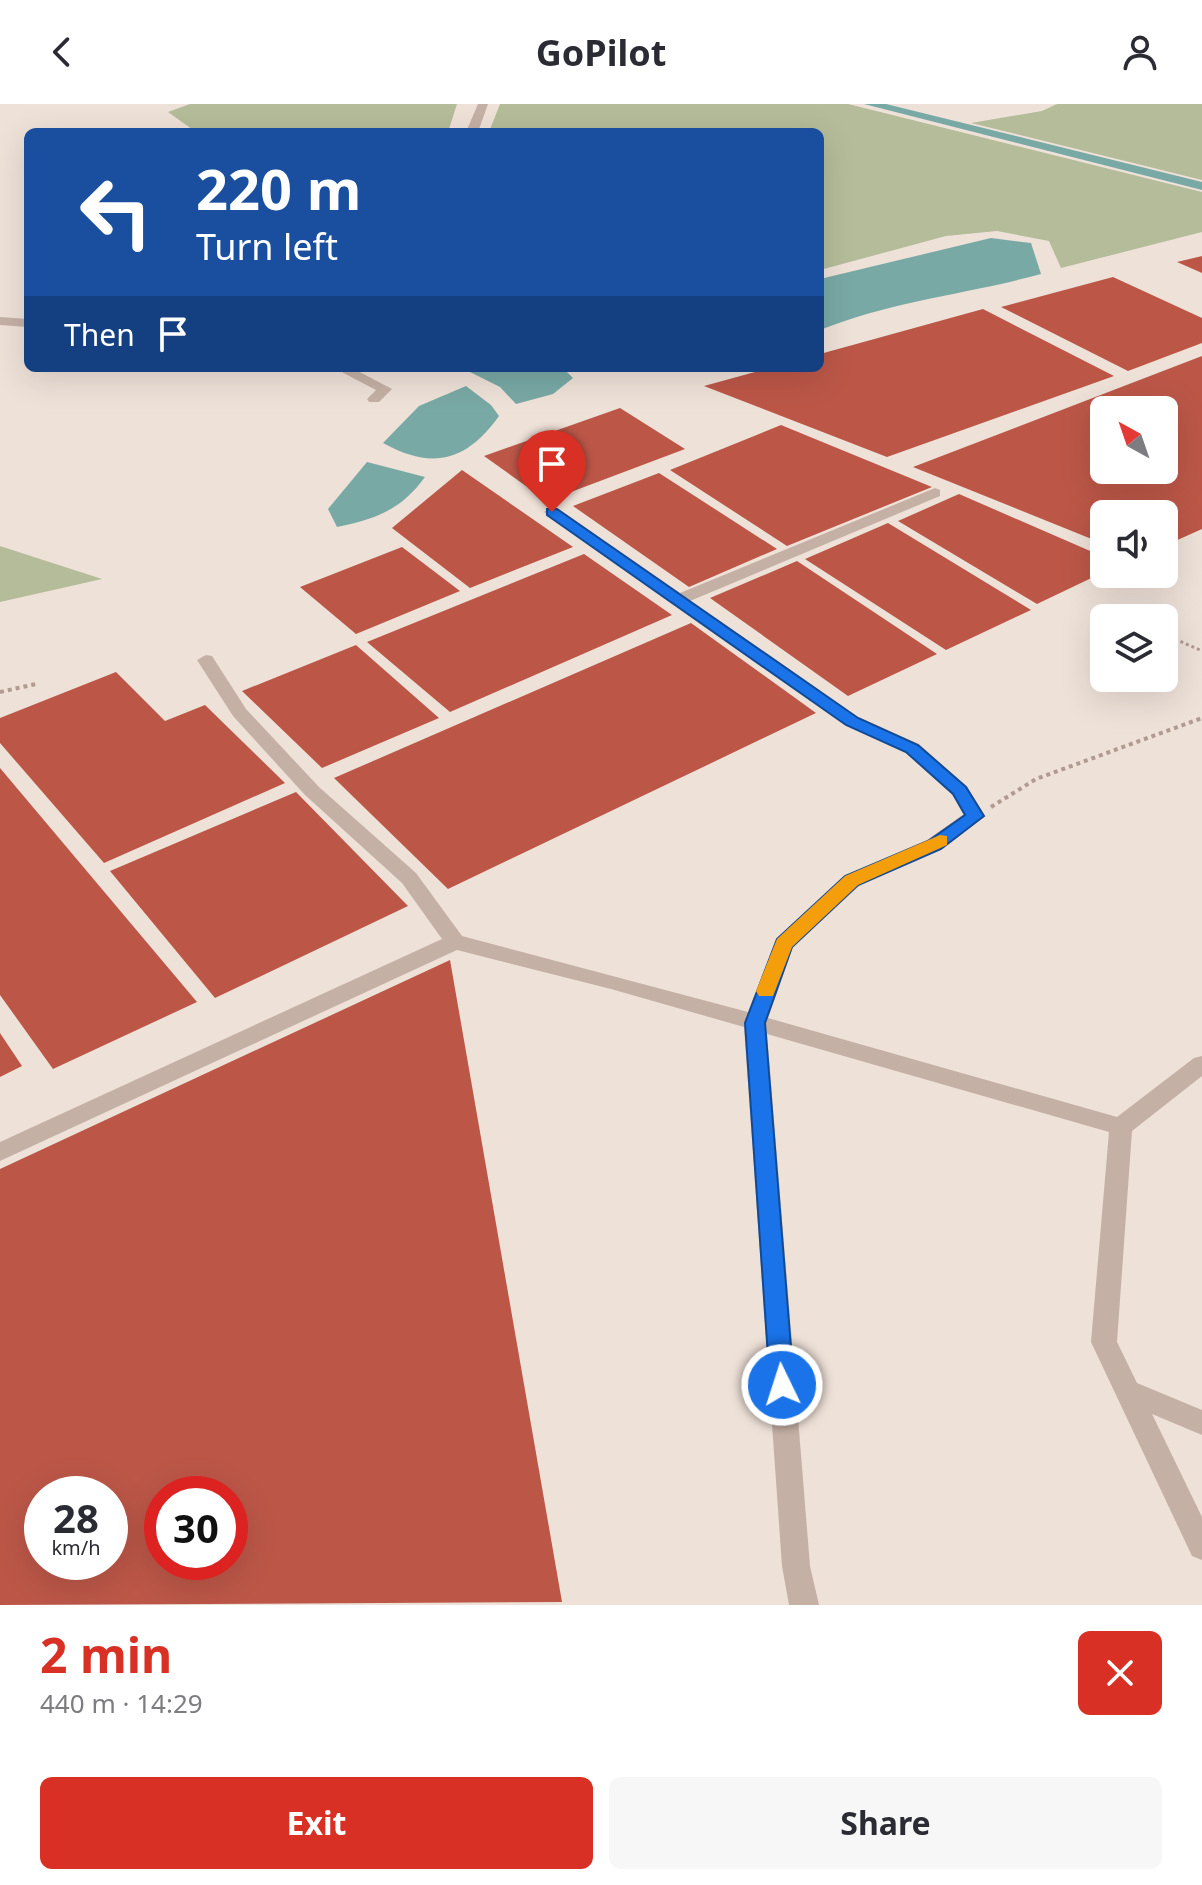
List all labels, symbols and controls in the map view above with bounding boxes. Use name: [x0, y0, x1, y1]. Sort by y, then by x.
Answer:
text: GoPilot: [536, 28, 666, 77]
icon: back: [40, 30, 84, 74]
icon: person: [1118, 30, 1162, 74]
text: 220 m: [196, 150, 361, 226]
icon: left: [64, 160, 168, 264]
text: Turn left: [196, 222, 338, 271]
icon: arrive: [151, 312, 195, 356]
text: Then: [64, 314, 135, 355]
north arrow: [1090, 396, 1178, 484]
map controls: [1090, 396, 1178, 692]
pin: [518, 430, 586, 512]
icon: arrive: [530, 442, 574, 486]
button: sound: [1090, 500, 1178, 588]
button: layers: [1090, 604, 1178, 692]
position arrow: [740, 1343, 824, 1427]
speed limit sign: 30: [144, 1476, 248, 1580]
text: 28: [53, 1490, 99, 1545]
text: km/h: [51, 1534, 101, 1561]
text: 2 min: [40, 1622, 172, 1687]
button: close: [1078, 1631, 1162, 1715]
text: 440 m · 14:29: [40, 1685, 203, 1721]
button: Exit: [40, 1777, 593, 1869]
button: Share: [609, 1777, 1162, 1869]

